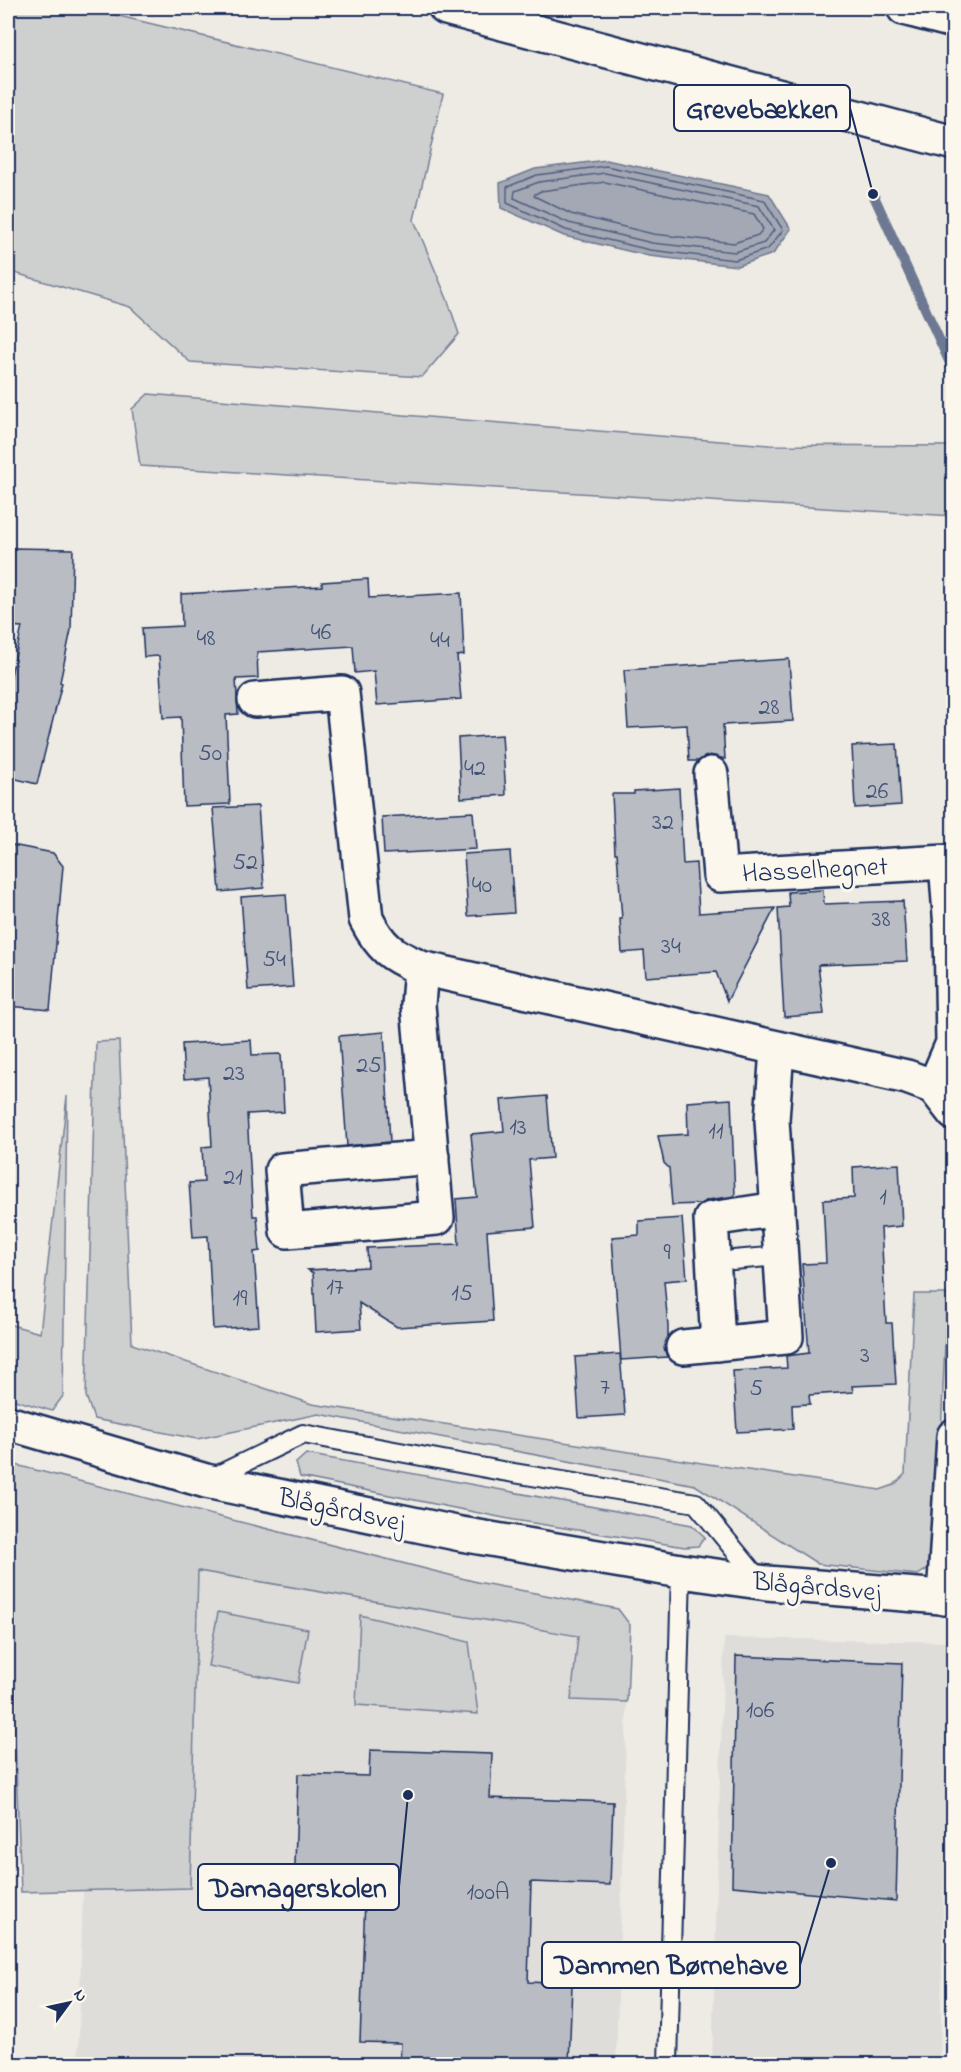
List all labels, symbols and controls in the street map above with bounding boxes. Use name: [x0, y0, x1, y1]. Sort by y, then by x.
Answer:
callout: Grevebækken: [674, 85, 850, 131]
text: Grevebækken: [686, 91, 838, 132]
house number: 46: [311, 616, 332, 651]
house number: 48: [197, 622, 215, 657]
house number: 44: [430, 624, 450, 659]
house number: 28: [759, 691, 779, 726]
house number: 50: [198, 737, 222, 772]
house number: 42: [464, 752, 486, 787]
house number: 26: [866, 775, 889, 810]
house number: 32: [652, 806, 674, 841]
house number: 52: [232, 846, 258, 881]
street label: Hasselhegnet: [741, 848, 889, 895]
house number: 40: [472, 869, 492, 904]
house number: 38: [872, 903, 890, 938]
house number: 34: [661, 930, 681, 965]
house number: 54: [262, 943, 286, 978]
house number: 25: [356, 1049, 382, 1084]
house number: 23: [223, 1057, 245, 1092]
house number: 13: [509, 1111, 527, 1146]
house number: 11: [708, 1115, 724, 1150]
house number: 21: [223, 1161, 243, 1196]
house number: 1: [879, 1181, 887, 1216]
house number: 9: [663, 1236, 671, 1271]
house number: 17: [326, 1271, 344, 1306]
house number: 15: [451, 1277, 473, 1312]
house number: 19: [233, 1282, 248, 1317]
house number: 3: [860, 1339, 870, 1374]
house number: 7: [600, 1371, 610, 1406]
house number: 5: [749, 1372, 763, 1407]
street label: Blågårdsvej: [274, 1479, 409, 1544]
street label: Blågårdsvej: [750, 1563, 883, 1614]
house number: 106: [746, 1694, 775, 1729]
callout: Damagerskolen: [198, 1864, 399, 1910]
text: Damagerskolen: [207, 1870, 387, 1912]
house number: 100A: [466, 1876, 510, 1911]
callout: Dammen Børnehave: [542, 1942, 800, 1988]
text: Dammen Børnehave: [552, 1947, 789, 1988]
north arrow: [39, 1973, 99, 2033]
text: N: [67, 1985, 93, 2007]

